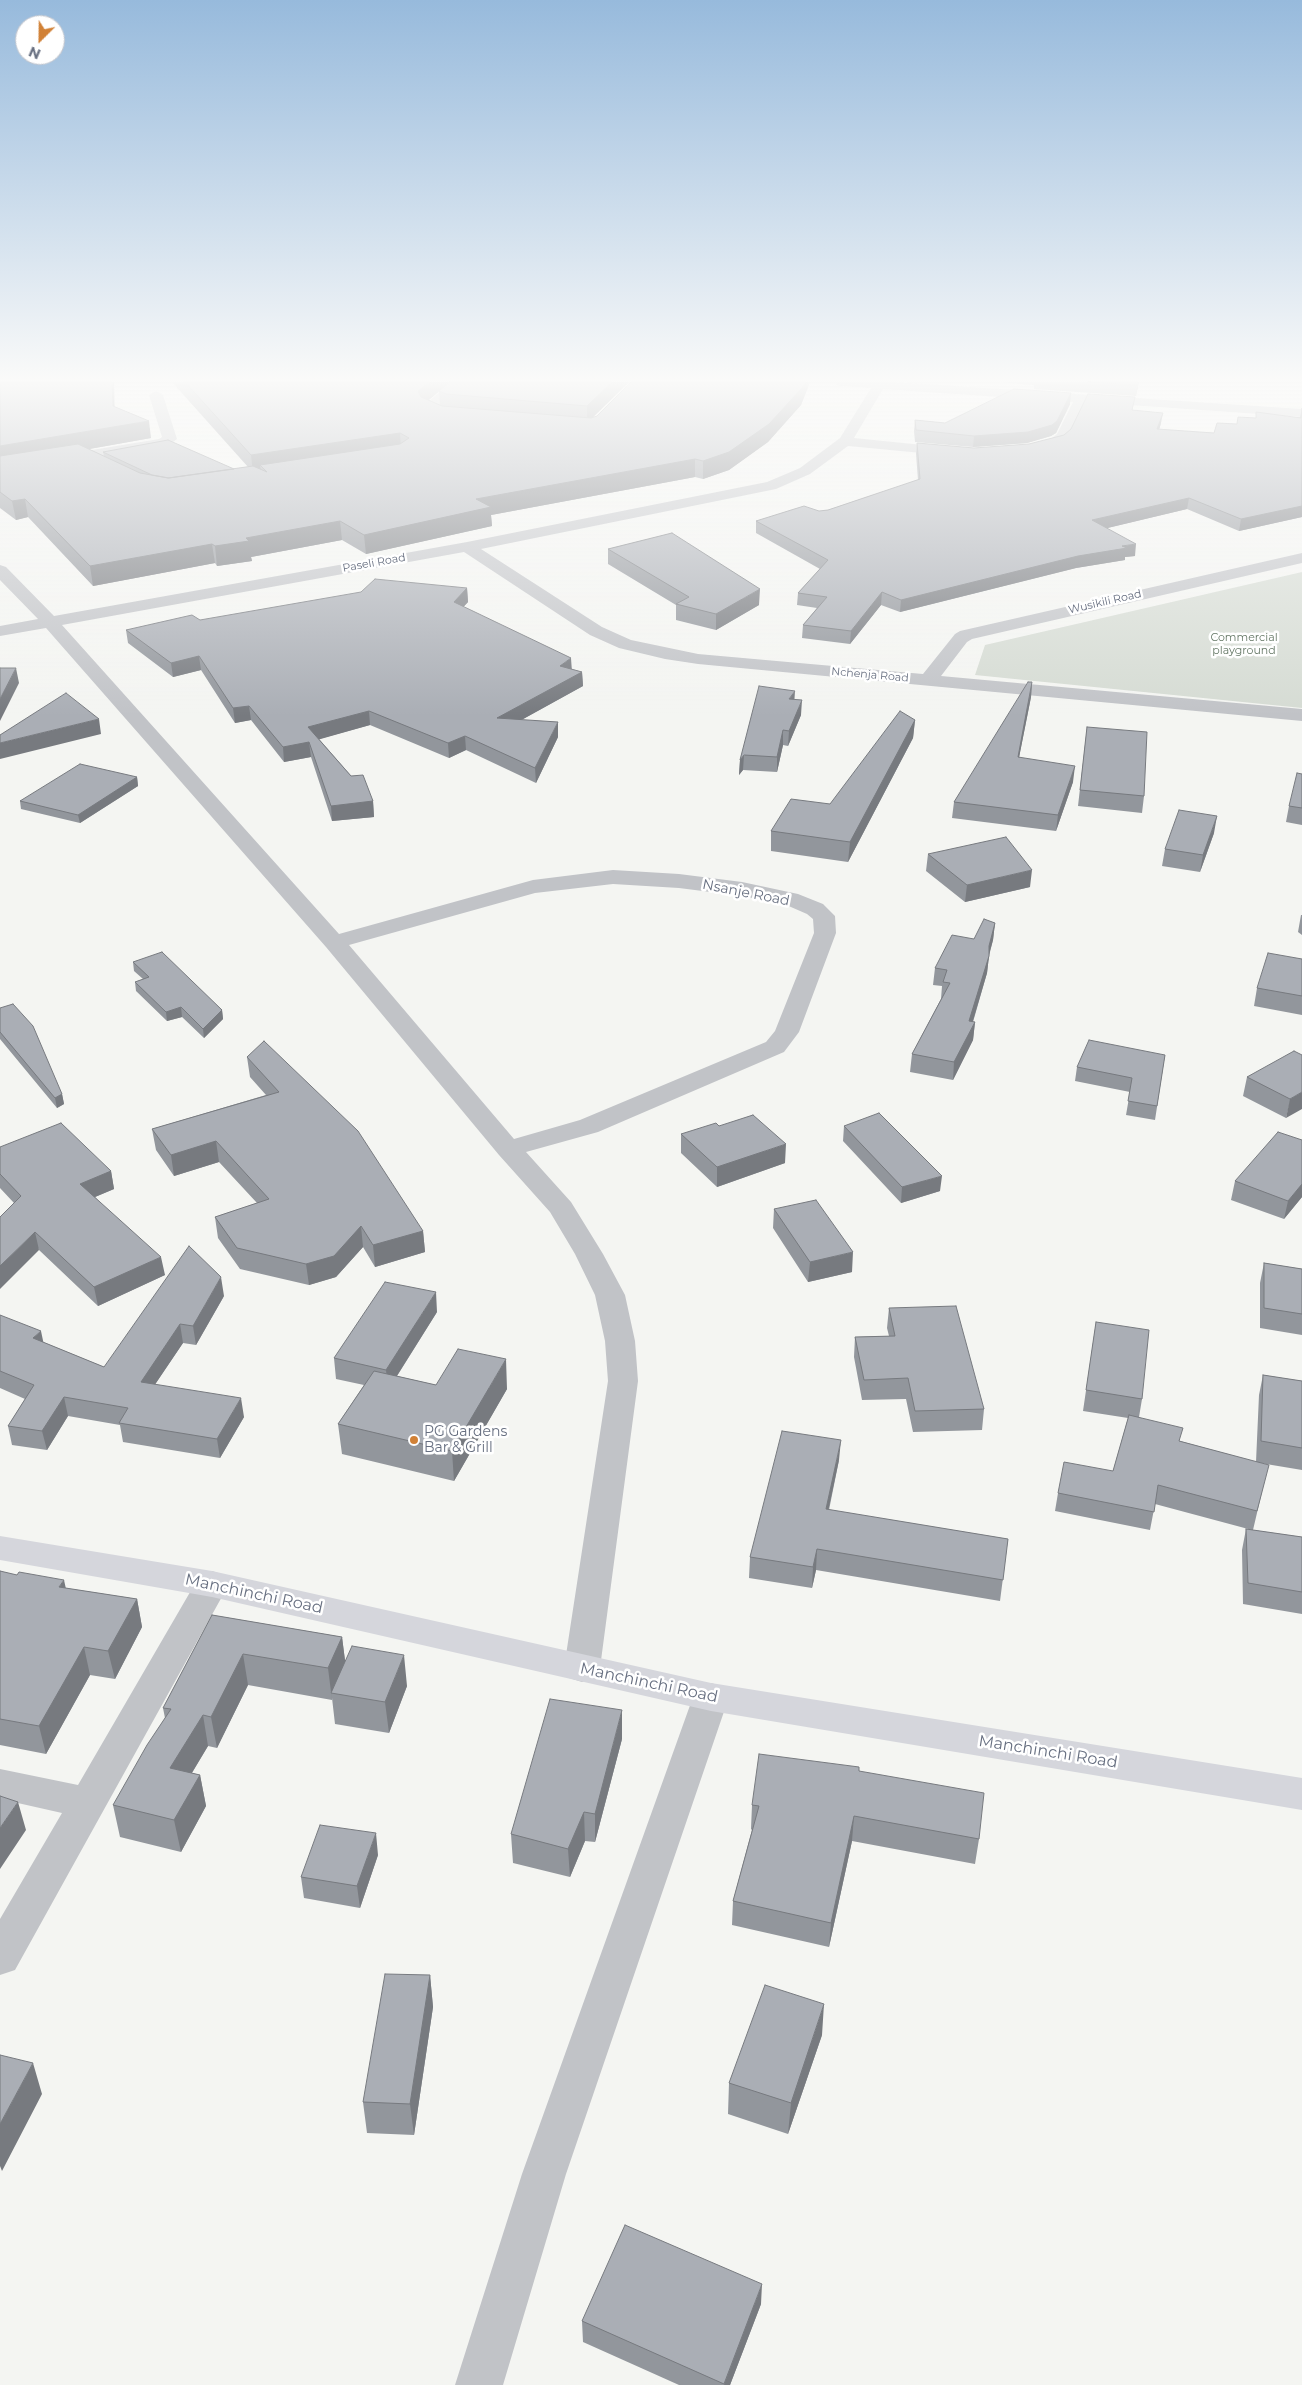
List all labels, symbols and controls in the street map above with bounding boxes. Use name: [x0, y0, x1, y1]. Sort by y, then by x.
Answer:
north arrow: [15, 15, 65, 65]
text: N: [26, 42, 43, 63]
street label: Paseli Road: [341, 551, 407, 575]
street label: Wusikili Road: [1067, 587, 1143, 617]
park label: Commercial playground: [1210, 631, 1278, 657]
street label: Nchenja Road: [831, 665, 909, 685]
street label: Nsanje Road: [701, 876, 791, 910]
place label: PG Gardens Bar & Grill: [424, 1424, 507, 1456]
marker: PG Gardens Bar & Grill: [408, 1434, 420, 1446]
street label: Manchinchi Road: [183, 1570, 325, 1618]
street label: Manchinchi Road: [578, 1659, 720, 1707]
street label: Manchinchi Road: [977, 1732, 1119, 1772]

